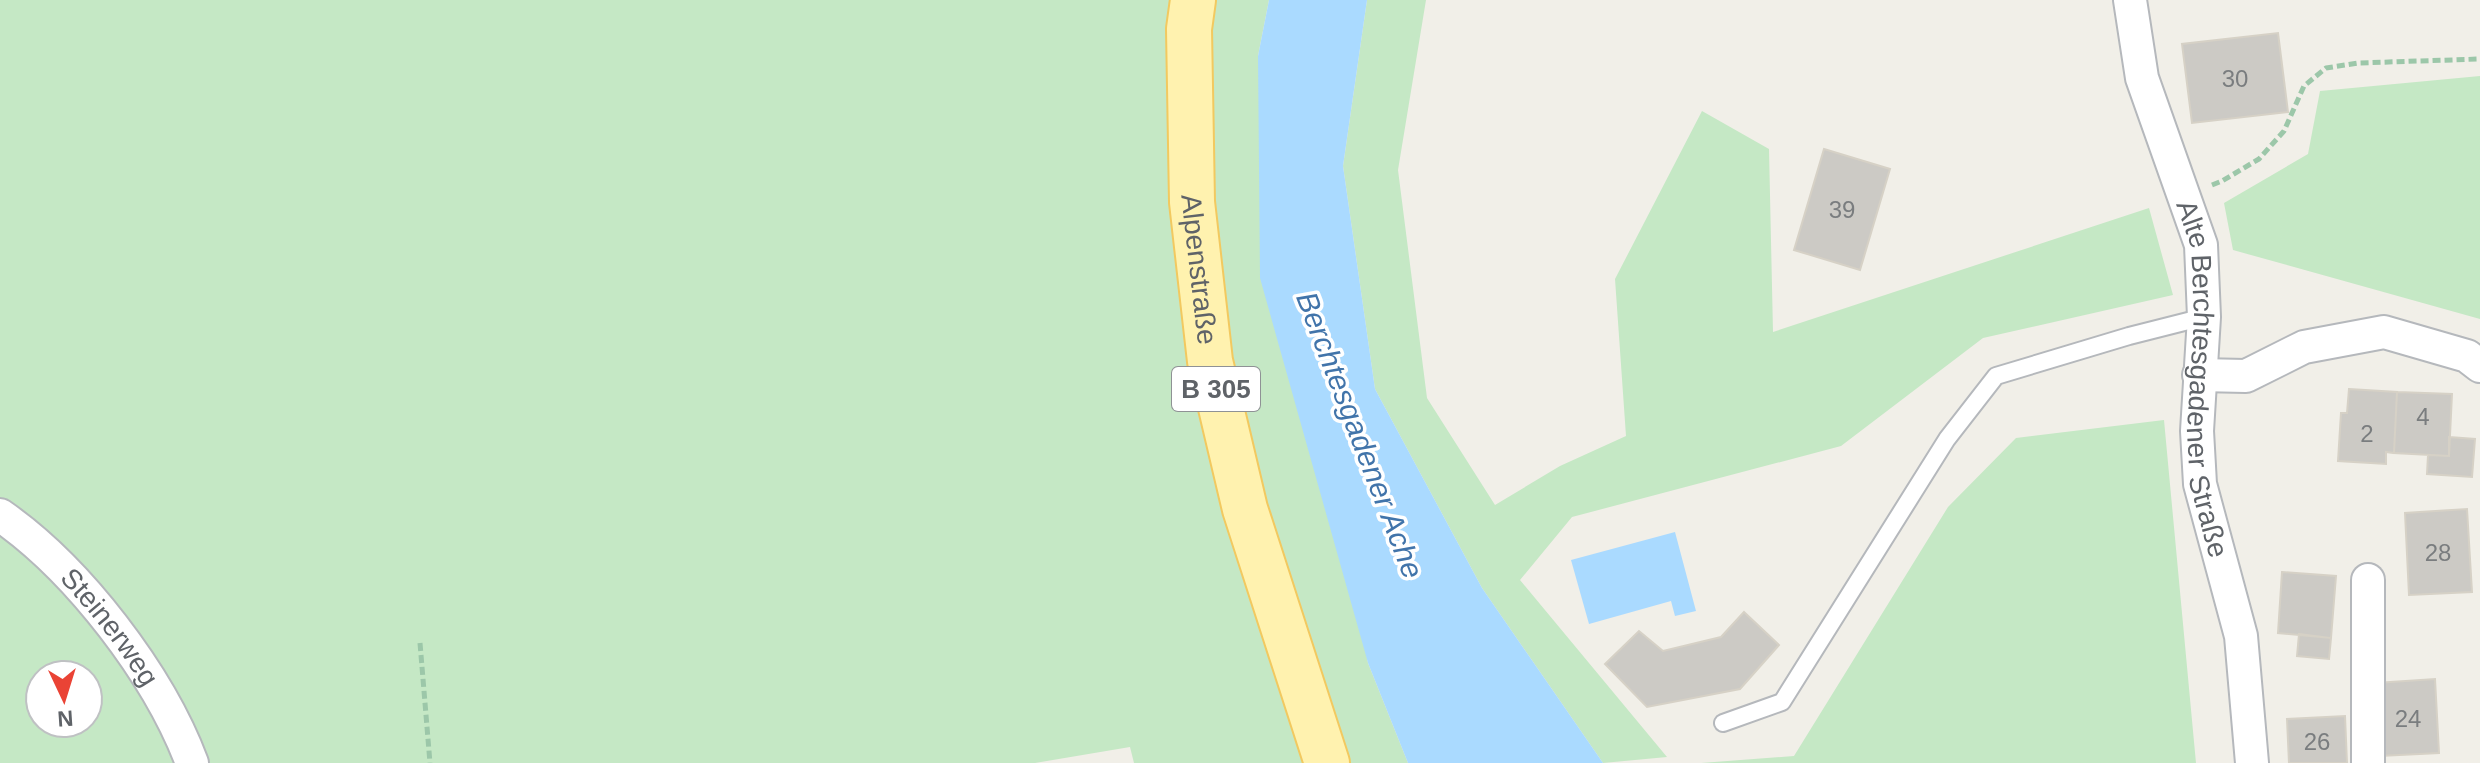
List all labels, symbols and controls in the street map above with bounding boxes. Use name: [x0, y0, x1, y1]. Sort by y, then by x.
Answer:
house number: 30: [2222, 65, 2248, 92]
street label: Alpenstraße: [1176, 192, 1224, 346]
house number: 39: [1829, 196, 1855, 223]
street label: Alte Berchtesgadener Straße: [2171, 196, 2235, 561]
water label: Berchtesgadener Ache: [1290, 287, 1430, 583]
road number: B 305: [1172, 367, 1260, 411]
house number: 4: [2416, 403, 2430, 430]
house number: 2: [2360, 420, 2374, 447]
house number: 28: [2425, 539, 2451, 566]
street label: Steinerweg: [55, 562, 165, 691]
north arrow: [24, 659, 104, 739]
text: N: [57, 705, 74, 731]
house number: 24: [2395, 705, 2421, 732]
house number: 26: [2304, 728, 2330, 755]

